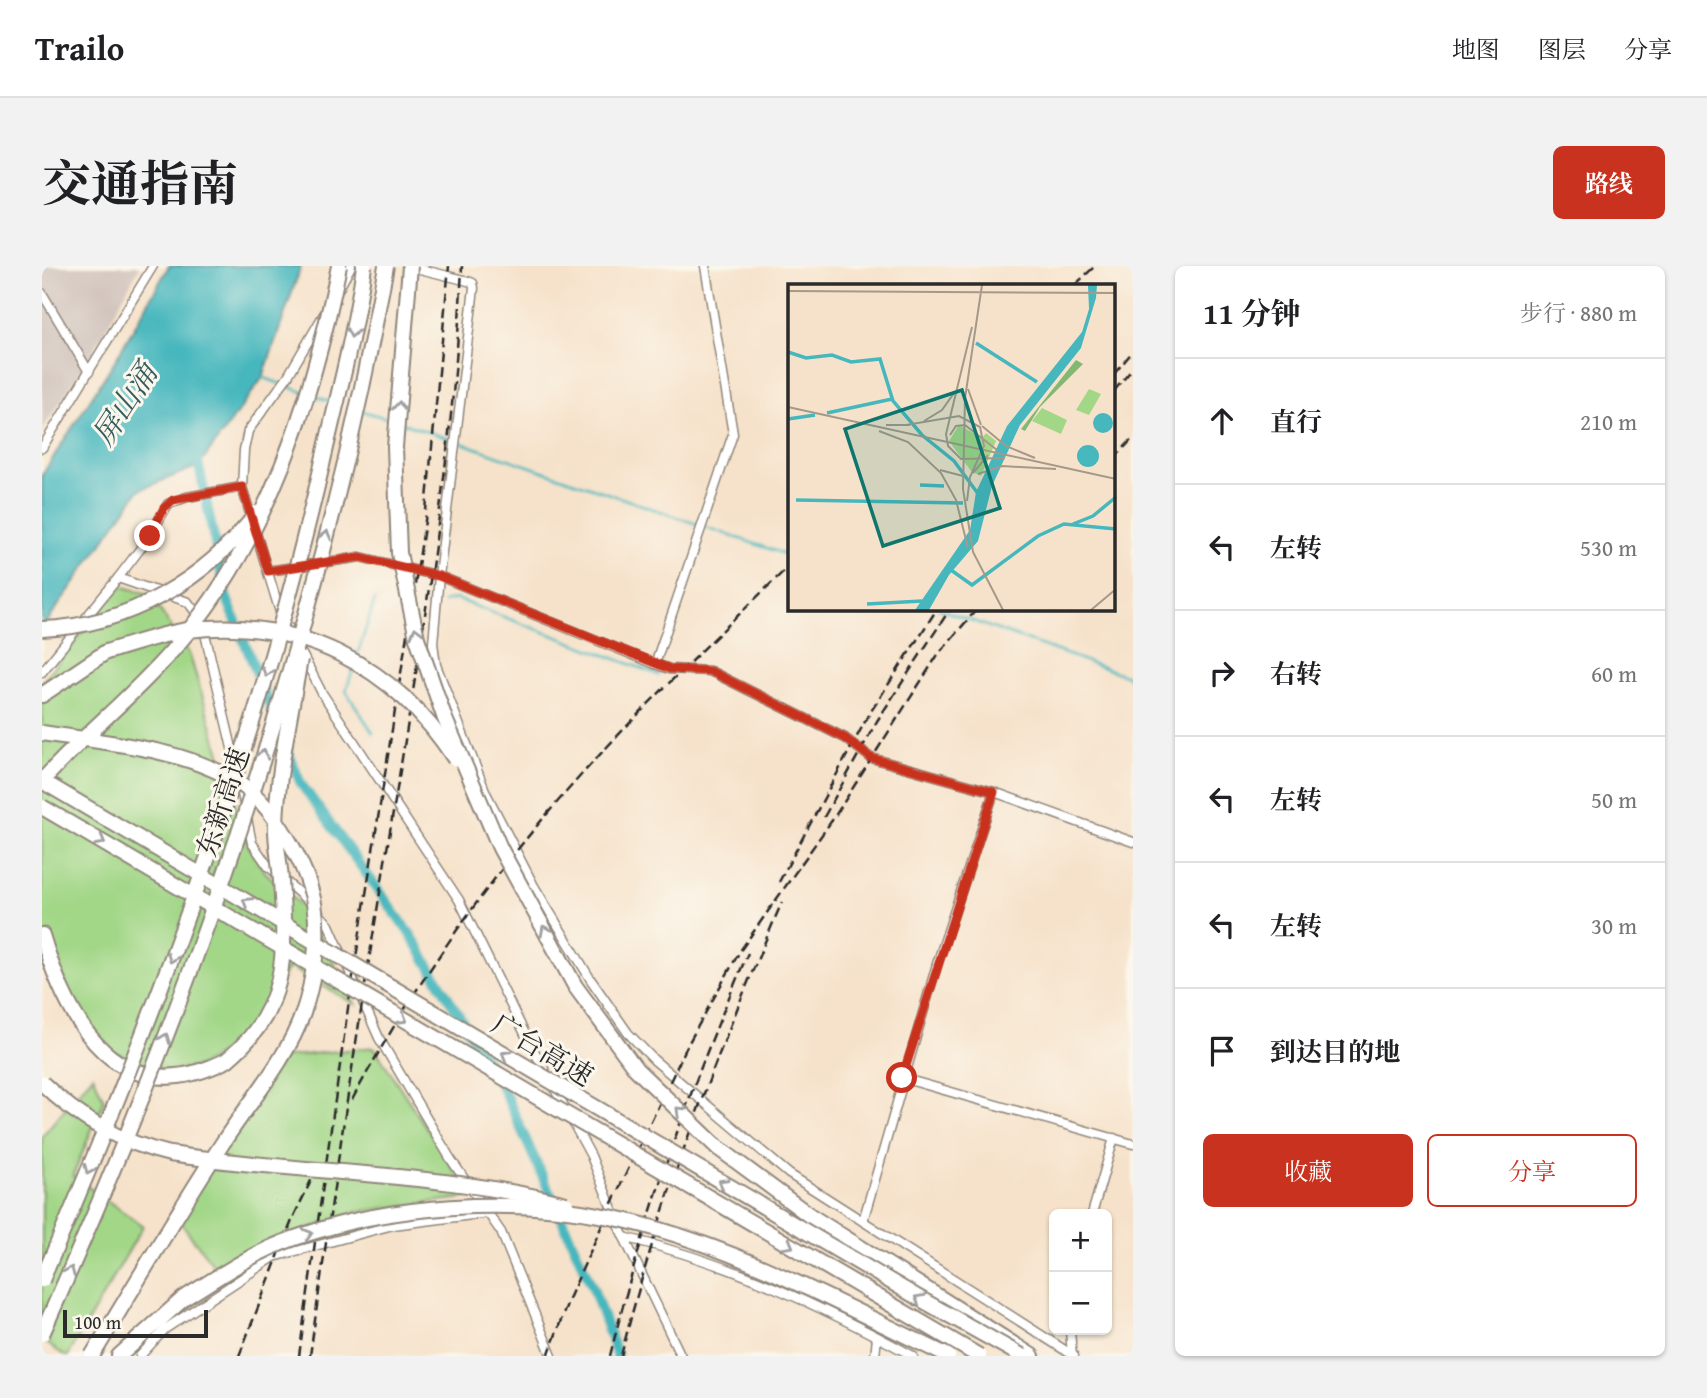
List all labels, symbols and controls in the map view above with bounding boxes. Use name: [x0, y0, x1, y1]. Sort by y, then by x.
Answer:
text: Trailo: [35, 24, 124, 72]
text: 地图: [1452, 32, 1500, 67]
text: 图层: [1538, 32, 1586, 67]
text: 分享: [1624, 32, 1672, 67]
button: 路线: [1553, 146, 1665, 219]
text: 交通指南: [42, 147, 238, 219]
inset map: [788, 284, 1116, 611]
text: 11 分钟: [1203, 291, 1301, 335]
text: 步行 · 880 m: [1520, 296, 1637, 329]
one-way arrow: [345, 327, 360, 339]
water label: 屏山涌: [81, 352, 169, 454]
one-way arrow: [391, 401, 406, 412]
icon: ahead: [1203, 402, 1241, 440]
text: 直行: [1270, 402, 1322, 441]
text: 210 m: [1580, 405, 1637, 438]
route end: [134, 520, 165, 551]
icon: left: [1203, 528, 1241, 566]
text: 左转: [1270, 528, 1322, 567]
one-way arrow: [318, 529, 332, 541]
text: 530 m: [1580, 531, 1637, 564]
one-way arrow: [410, 626, 424, 638]
icon: right: [1203, 654, 1241, 692]
text: 右转: [1270, 654, 1322, 693]
text: 60 m: [1591, 657, 1637, 690]
one-way arrow: [260, 666, 275, 678]
street label: 东新高速: [185, 742, 259, 862]
one-way arrow: [255, 748, 270, 760]
icon: left: [1203, 780, 1241, 818]
text: 左转: [1270, 780, 1322, 819]
text: 50 m: [1591, 783, 1637, 816]
one-way arrow: [94, 833, 106, 846]
one-way arrow: [242, 898, 255, 911]
icon: left: [1203, 906, 1241, 944]
text: 左转: [1270, 906, 1322, 945]
text: 30 m: [1591, 909, 1637, 942]
one-way arrow: [539, 925, 553, 937]
one-way arrow: [166, 951, 180, 963]
street label: 广台高速: [484, 1003, 602, 1095]
one-way arrow: [395, 1011, 408, 1024]
one-way arrow: [156, 1032, 170, 1044]
icon: arrive: [1203, 1032, 1241, 1070]
text: 到达目的地: [1270, 1032, 1400, 1071]
one-way arrow: [501, 1051, 514, 1064]
route start: [886, 1062, 917, 1093]
one-way arrow: [675, 1107, 688, 1120]
button: 收藏: [1203, 1134, 1413, 1207]
button: 分享: [1427, 1134, 1637, 1207]
one-way arrow: [83, 1163, 97, 1175]
one-way arrow: [718, 1179, 731, 1192]
map controls: [1049, 1209, 1112, 1335]
button: +: [1049, 1209, 1112, 1272]
one-way arrow: [302, 1227, 314, 1242]
one-way arrow: [782, 1237, 795, 1250]
one-way arrow: [61, 1266, 75, 1278]
button: −: [1049, 1272, 1112, 1335]
one-way arrow: [914, 1294, 927, 1307]
scale bar: [63, 1307, 208, 1339]
text: 100 m: [74, 1308, 121, 1336]

